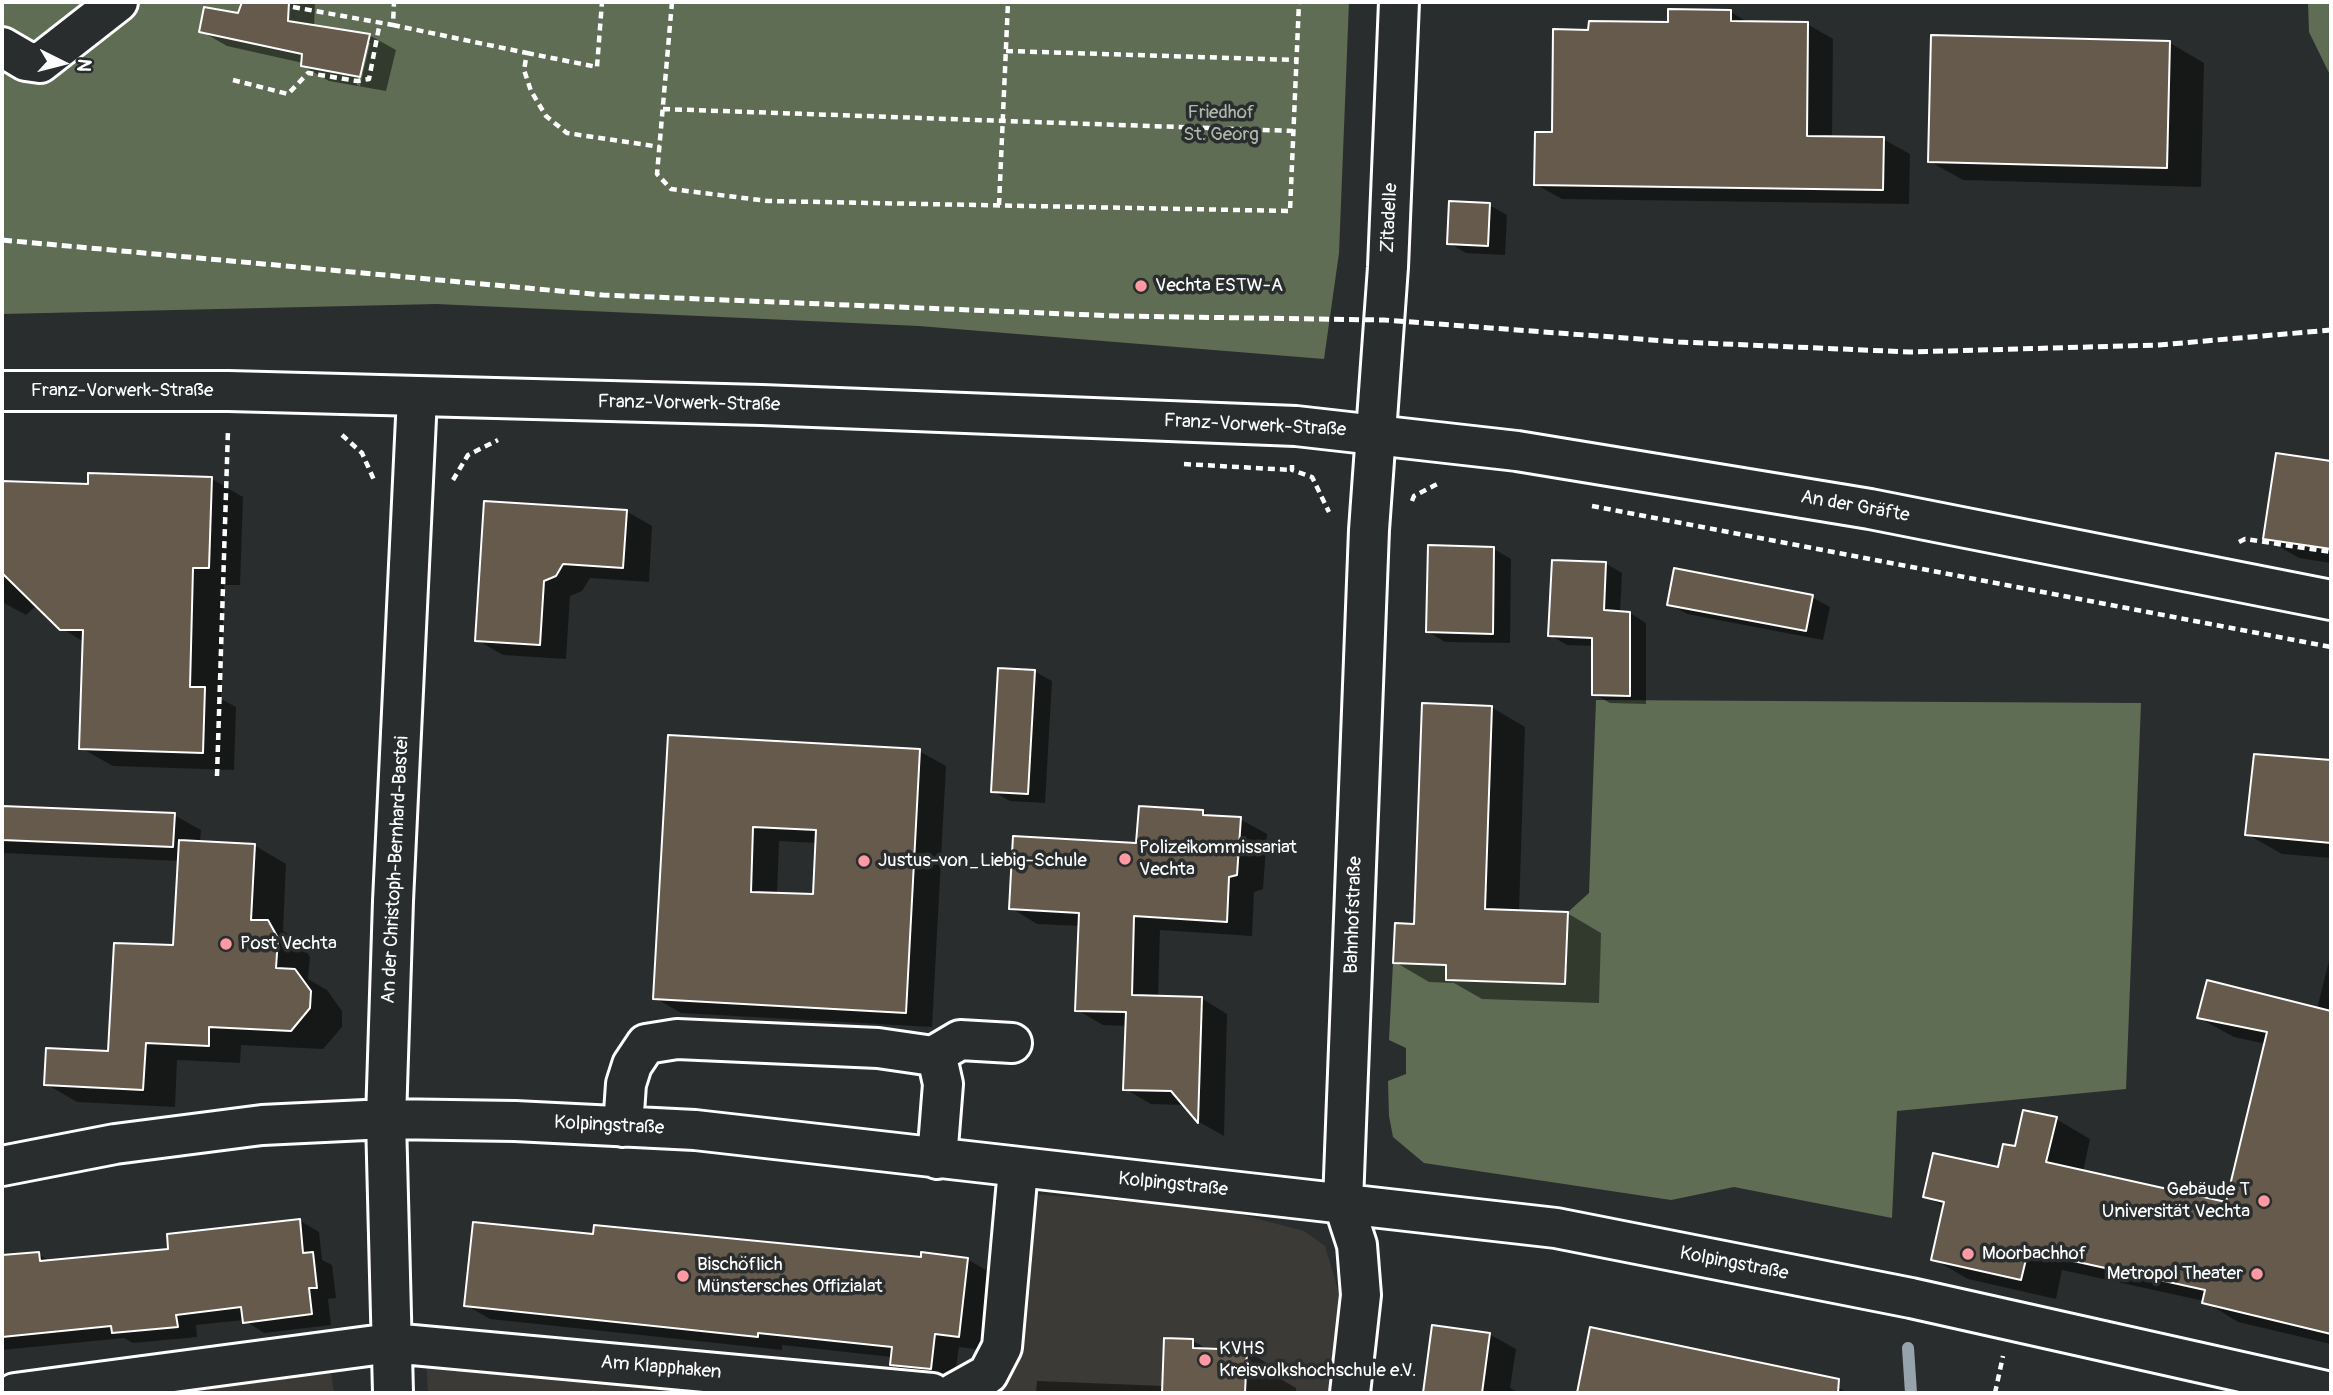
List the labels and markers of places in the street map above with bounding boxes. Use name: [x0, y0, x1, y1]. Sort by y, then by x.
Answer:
place label: Vechta ESTW-A: [1155, 275, 1283, 297]
marker: Vechta ESTW-A: [1133, 278, 1149, 294]
place label: Polizeikommissariat Vechta: [1139, 837, 1297, 881]
place label: Justus-von_Liebig-Schule: [878, 850, 1087, 872]
marker: Polizeikommissariat Vechta: [1117, 851, 1133, 867]
marker: Justus-von_Liebig-Schule: [856, 853, 872, 869]
place label: Post Vechta: [240, 933, 337, 955]
marker: Post Vechta: [218, 936, 234, 952]
place label: Gebäude T Universität Vechta: [2102, 1179, 2250, 1223]
marker: Gebäude T Universität Vechta: [2256, 1193, 2272, 1209]
place label: Moorbachhof: [1982, 1243, 2086, 1265]
marker: Moorbachhof: [1960, 1246, 1976, 1262]
place label: Bischöflich Münstersches Offizialat: [697, 1254, 883, 1298]
place label: Metropol Theater: [2107, 1263, 2243, 1285]
marker: Metropol Theater: [2249, 1266, 2265, 1282]
marker: Bischöflich Münstersches Offizialat: [675, 1268, 691, 1284]
place label: KVHS Kreisvolkshochschule e.V.: [1219, 1338, 1417, 1382]
marker: KVHS Kreisvolkshochschule e.V.: [1197, 1352, 1213, 1368]

